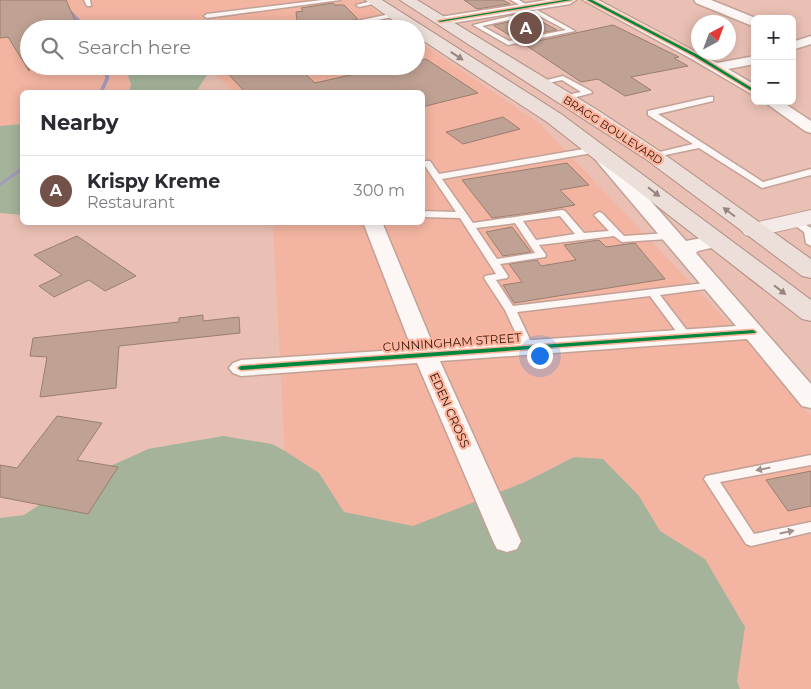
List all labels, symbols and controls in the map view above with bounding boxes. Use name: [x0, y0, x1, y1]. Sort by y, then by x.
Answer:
pin: A: [510, 9, 542, 47]
north arrow: [691, 15, 736, 60]
map controls: [751, 15, 796, 105]
button: +: [751, 15, 796, 60]
search box: [20, 20, 425, 75]
icon: search: [38, 34, 66, 62]
text: Search here: [78, 36, 191, 59]
one-way arrow: [450, 51, 464, 60]
button: −: [751, 60, 796, 105]
street label: BRAGG BOULEVARD: [561, 93, 665, 167]
text: Nearby: [40, 110, 119, 135]
text: Krispy Kreme: [87, 170, 220, 193]
text: A: [50, 181, 62, 200]
text: 300 m: [354, 181, 405, 200]
one-way arrow: [647, 187, 660, 198]
text: Restaurant: [87, 193, 175, 212]
one-way arrow: [722, 207, 736, 217]
one-way arrow: [773, 284, 786, 295]
street label: CUNNINGHAM STREET: [382, 330, 522, 354]
your location: [527, 343, 553, 369]
street label: EDEN CROSS: [427, 370, 473, 450]
one-way arrow: [755, 465, 771, 473]
one-way arrow: [779, 528, 795, 536]

